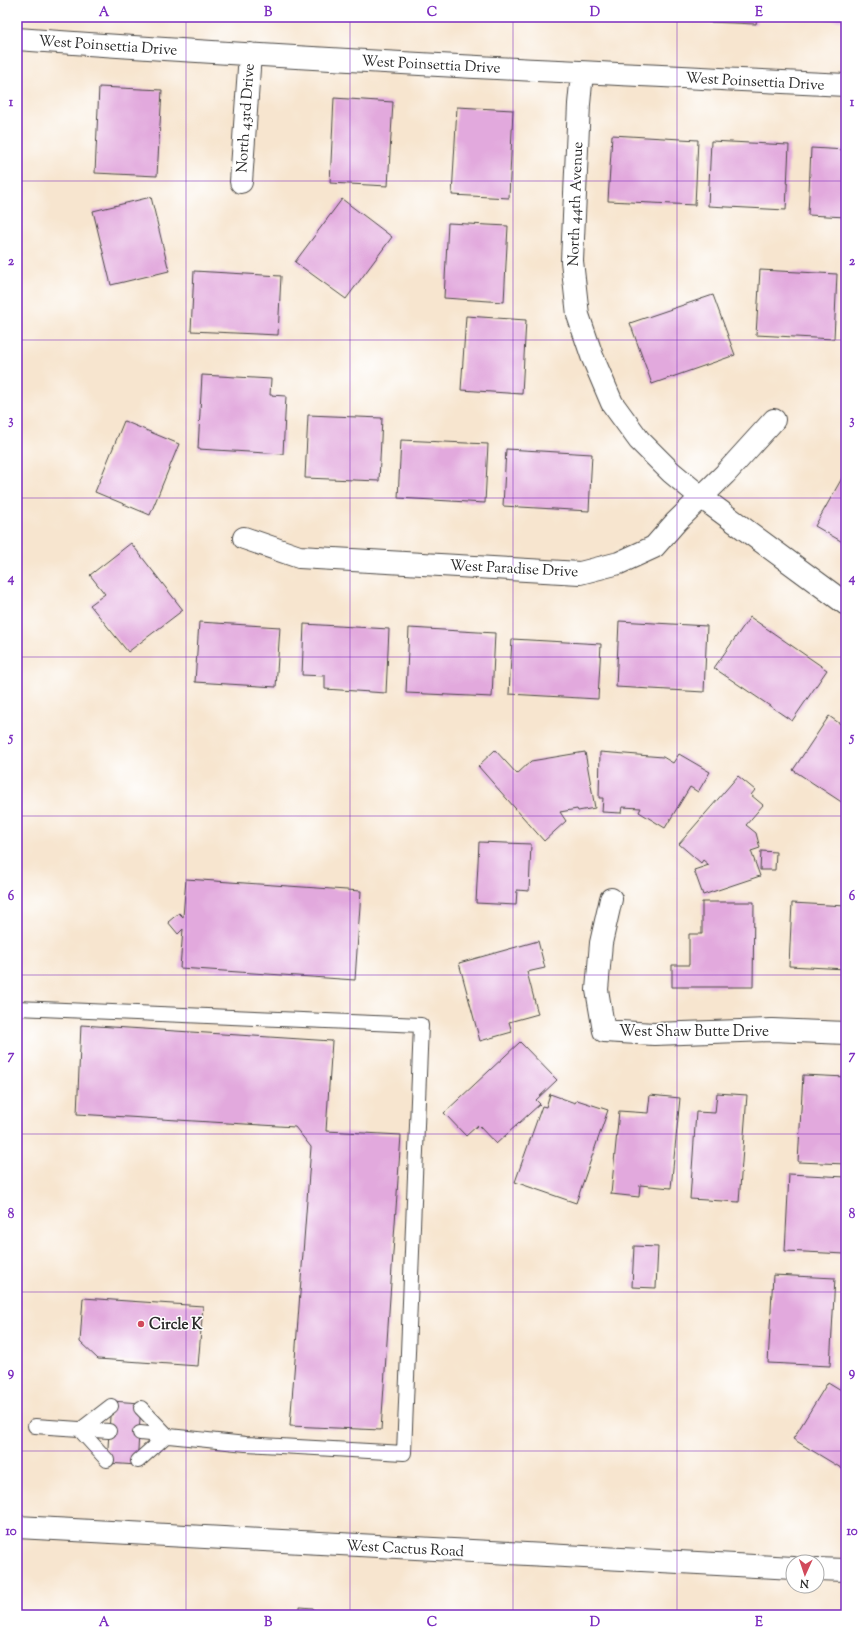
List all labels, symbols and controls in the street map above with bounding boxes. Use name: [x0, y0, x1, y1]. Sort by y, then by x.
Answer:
text: A: [99, 4, 110, 22]
text: B: [264, 4, 273, 22]
text: C: [427, 4, 437, 22]
text: D: [590, 4, 600, 22]
text: E: [755, 4, 763, 22]
street label: West Poinsettia Drive: [38, 31, 178, 62]
street label: West Poinsettia Drive: [361, 51, 501, 80]
street label: North 43rd Drive: [232, 63, 261, 174]
street label: West Poinsettia Drive: [685, 68, 825, 97]
text: 1: [9, 94, 14, 112]
text: 1: [850, 94, 855, 112]
street label: North 44th Avenue: [564, 141, 589, 267]
text: 2: [8, 253, 15, 271]
text: 2: [849, 253, 856, 271]
text: 3: [8, 412, 14, 430]
text: 3: [849, 412, 855, 430]
street label: West Paradise Drive: [449, 556, 579, 583]
text: 4: [7, 570, 15, 588]
text: 4: [848, 570, 856, 588]
text: 5: [8, 729, 14, 747]
text: 5: [849, 729, 855, 747]
text: 6: [8, 888, 15, 906]
text: 6: [849, 888, 856, 906]
street label: West Shaw Butte Drive: [619, 1022, 769, 1043]
text: 7: [8, 1047, 15, 1065]
text: 7: [849, 1047, 856, 1065]
text: 8: [8, 1206, 15, 1224]
text: 8: [849, 1206, 856, 1224]
place label: Circle K: [149, 1315, 203, 1336]
marker: Circle K: [136, 1319, 146, 1329]
text: 9: [8, 1364, 15, 1382]
text: 9: [849, 1364, 856, 1382]
text: 10: [5, 1523, 17, 1541]
text: 10: [846, 1523, 858, 1541]
street label: West Cactus Road: [345, 1536, 465, 1563]
north arrow: [785, 1554, 825, 1594]
text: N: [800, 1575, 810, 1591]
text: A: [99, 1614, 110, 1632]
text: B: [264, 1614, 273, 1632]
text: C: [427, 1614, 437, 1632]
text: D: [590, 1614, 600, 1632]
text: E: [755, 1614, 763, 1632]

